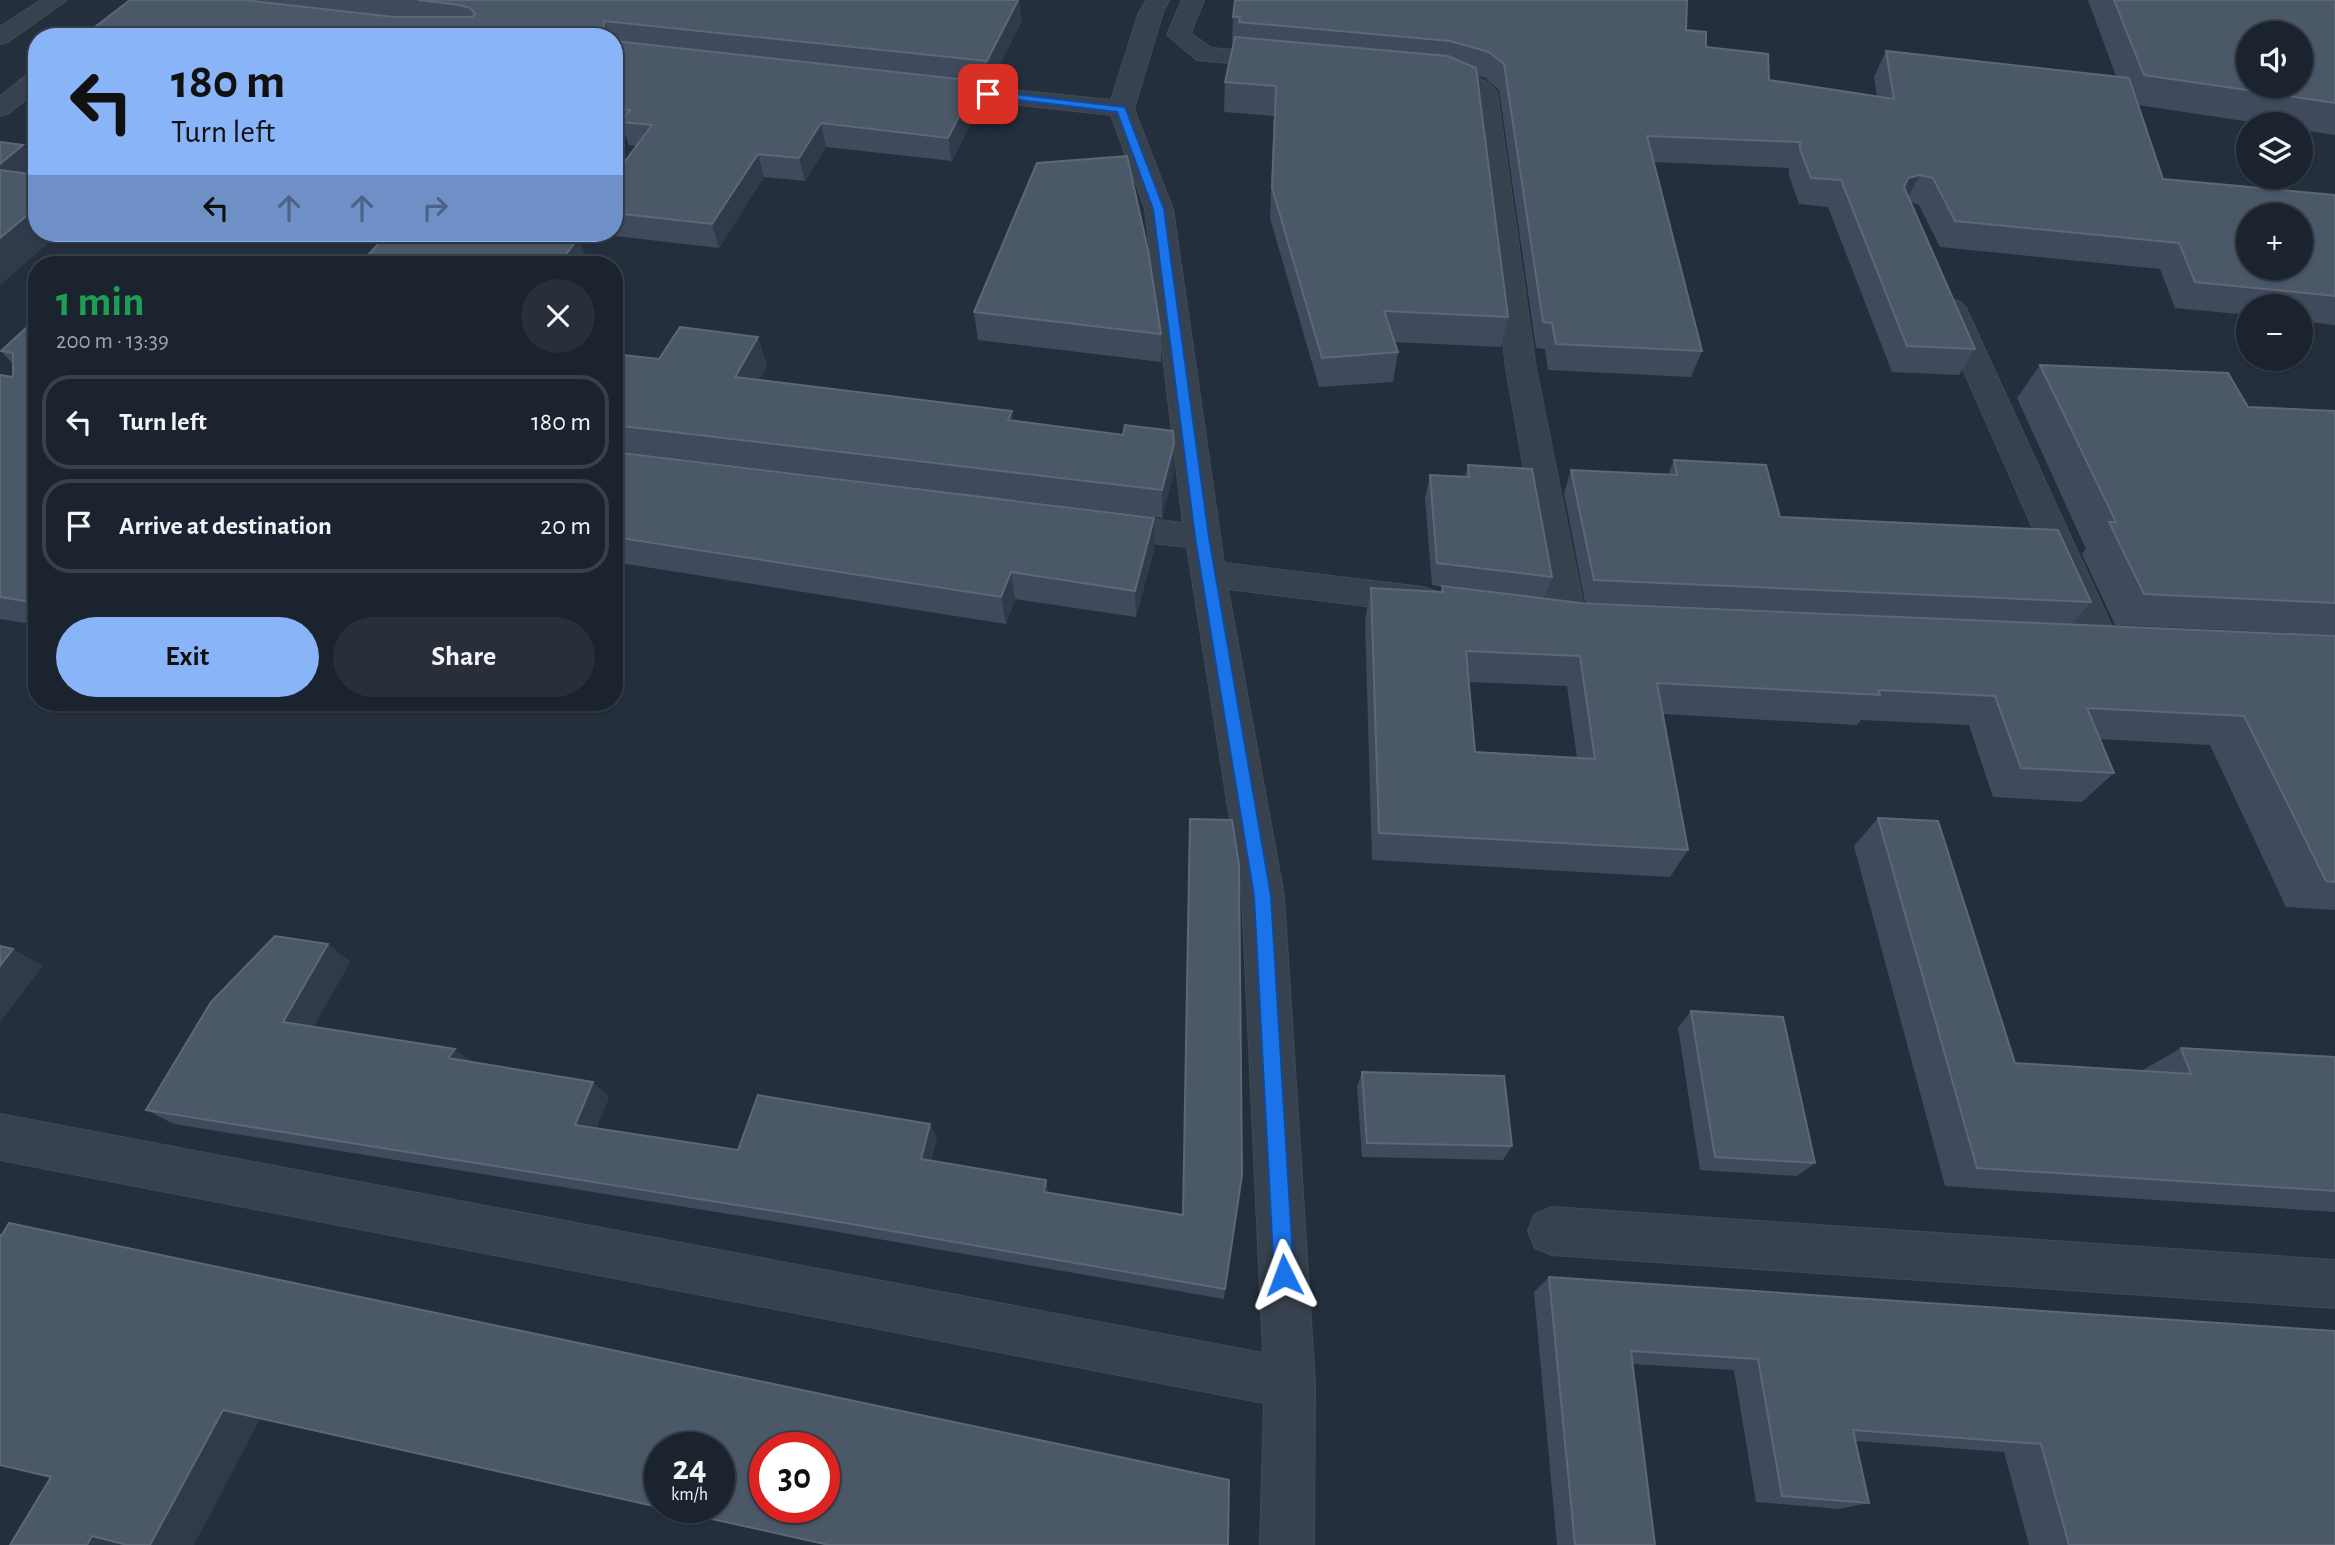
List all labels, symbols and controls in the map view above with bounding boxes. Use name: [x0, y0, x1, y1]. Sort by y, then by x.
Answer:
map controls: [2236, 21, 2313, 371]
button: sound: [2236, 21, 2313, 98]
icon: left: [56, 56, 147, 147]
text: 180 m: [171, 58, 285, 107]
pin: [958, 64, 1018, 124]
icon: arrive: [969, 75, 1007, 113]
button: layers: [2236, 112, 2313, 189]
text: Turn left: [171, 116, 275, 148]
icon: left: [197, 189, 235, 227]
icon: ahead: [270, 189, 308, 227]
icon: ahead: [343, 189, 381, 227]
icon: right: [416, 189, 454, 227]
button: +: [2236, 203, 2313, 280]
button: close: [521, 279, 595, 353]
text: 1 min: [56, 281, 145, 323]
button: −: [2236, 294, 2313, 371]
text: 200 m · 13:39: [56, 330, 169, 353]
icon: left: [60, 403, 98, 441]
text: Turn left: [119, 409, 207, 435]
text: 180 m: [531, 409, 591, 435]
icon: arrive: [60, 507, 98, 545]
text: Arrive at destination: [119, 513, 332, 539]
text: 20 m: [540, 513, 591, 539]
button: Exit: [56, 617, 319, 697]
button: Share: [333, 617, 595, 697]
position arrow: [1247, 1238, 1321, 1312]
speed limit sign: 30: [749, 1432, 840, 1523]
text: 24: [672, 1451, 707, 1486]
text: km/h: [671, 1486, 708, 1504]

